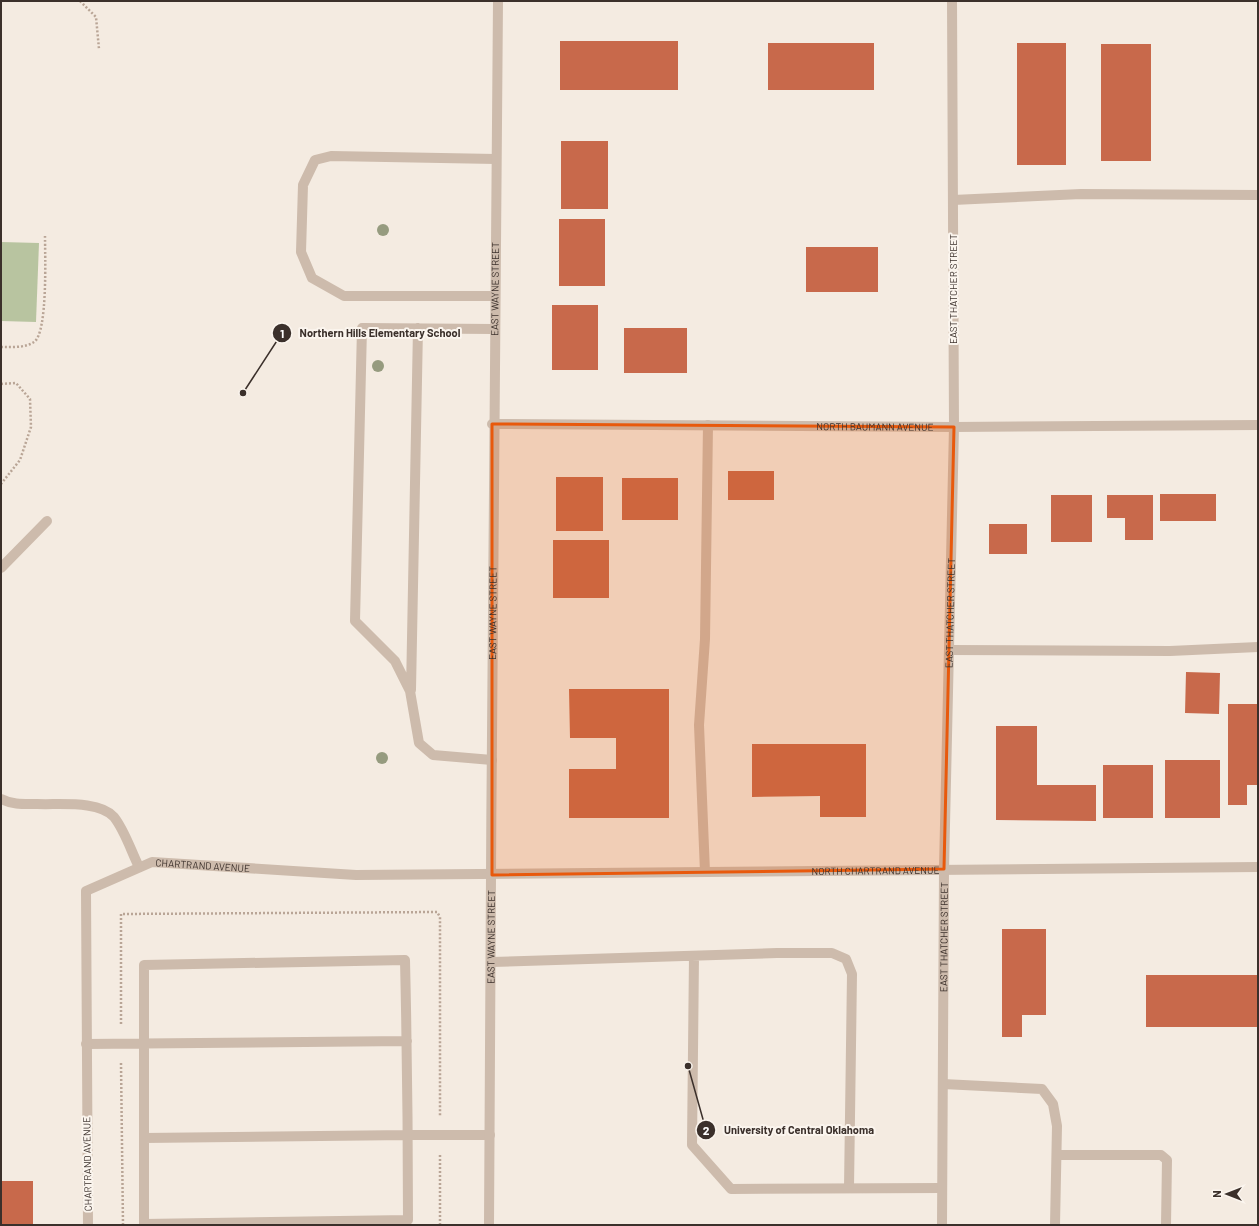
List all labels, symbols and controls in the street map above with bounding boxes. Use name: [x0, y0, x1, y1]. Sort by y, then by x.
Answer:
street label: EAST THATCHER STREET: [947, 234, 959, 344]
street label: EAST WAYNE STREET: [488, 242, 501, 336]
callout: Northern Hills Elementary School: [272, 322, 468, 345]
text: 1: [280, 326, 284, 340]
text: Northern Hills Elementary School: [300, 326, 461, 339]
street label: NORTH BAUMANN AVENUE: [816, 420, 934, 433]
street label: EAST THATCHER STREET: [943, 558, 957, 668]
street label: EAST WAYNE STREET: [486, 566, 499, 660]
street label: CHARTRAND AVENUE: [155, 856, 250, 874]
street label: NORTH CHARTRAND AVENUE: [811, 864, 940, 877]
street label: EAST THATCHER STREET: [937, 882, 950, 992]
street label: EAST WAYNE STREET: [484, 890, 497, 984]
street label: CHARTRAND AVENUE: [80, 1117, 94, 1211]
callout: University of Central Oklahoma: [696, 1119, 882, 1142]
text: 2: [703, 1123, 710, 1137]
text: University of Central Oklahoma: [724, 1123, 874, 1136]
north arrow: [1207, 1174, 1247, 1214]
text: N: [1210, 1190, 1223, 1198]

